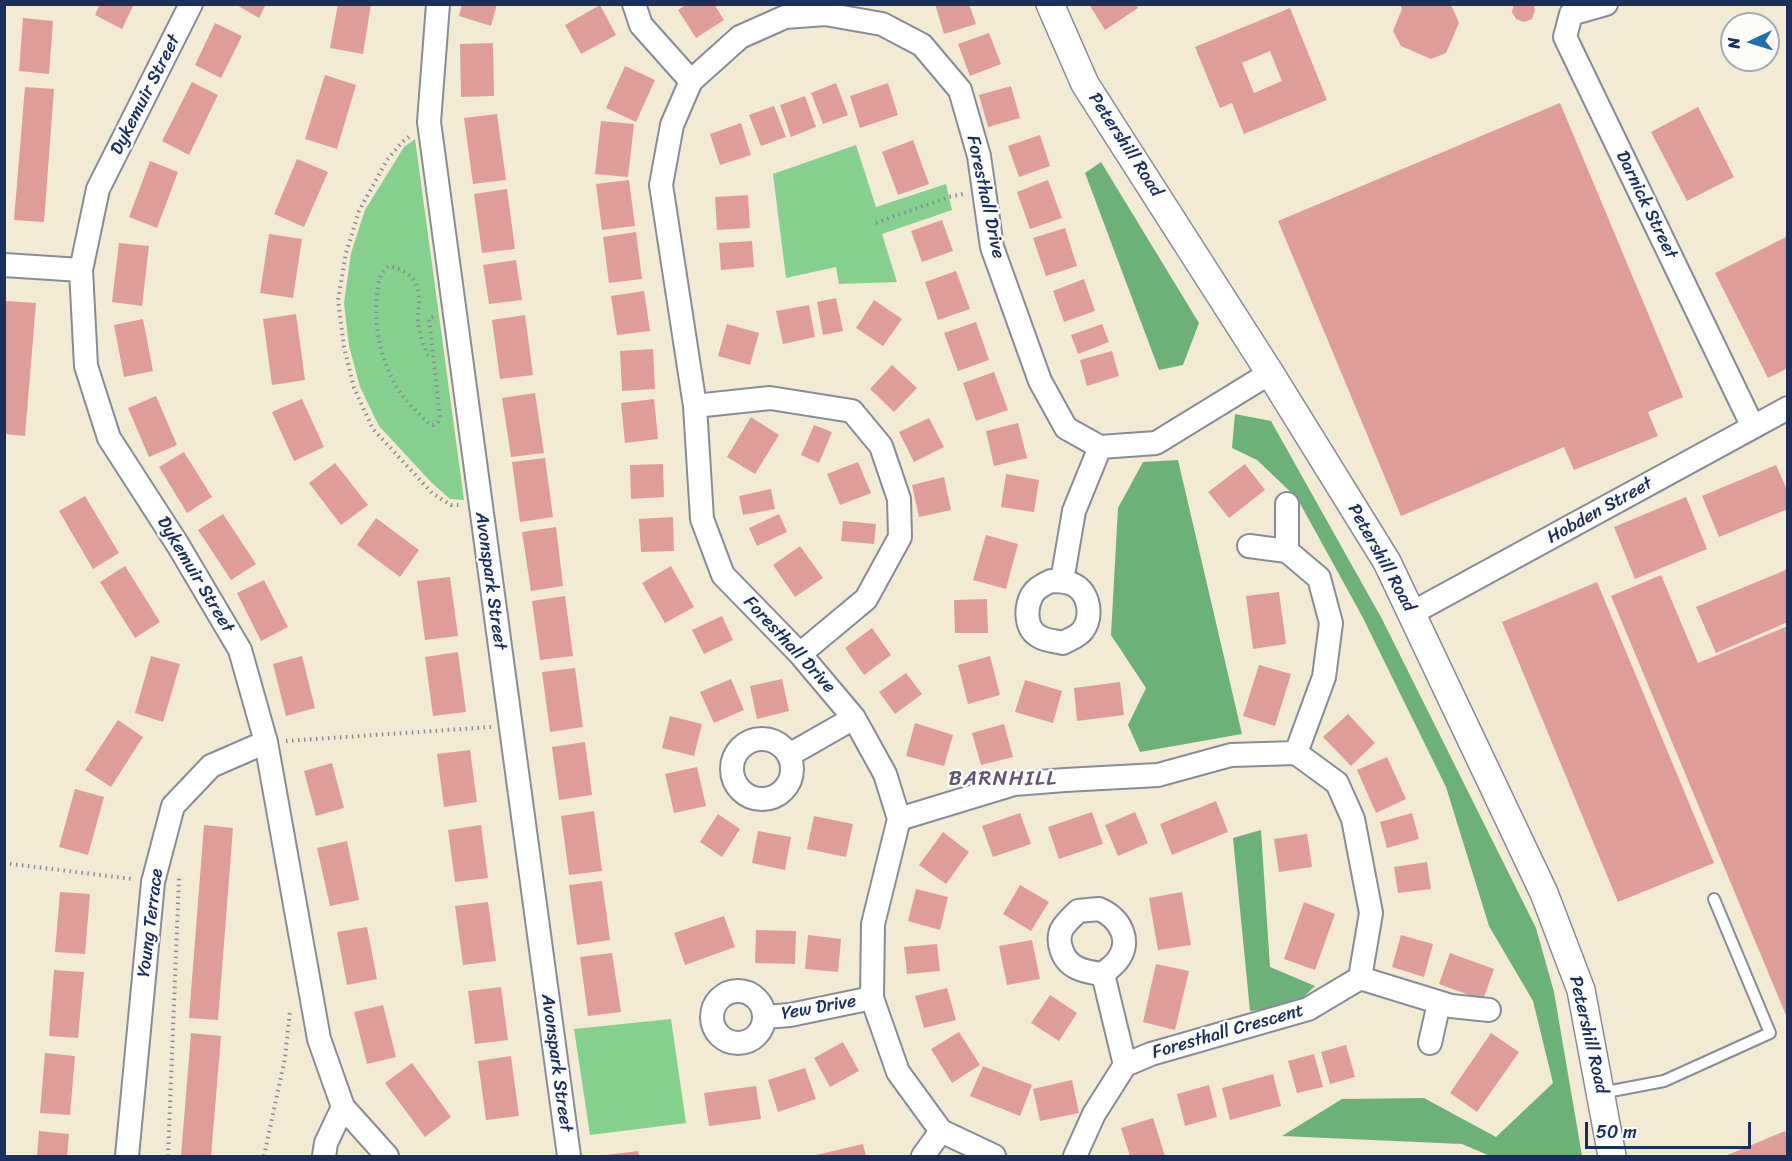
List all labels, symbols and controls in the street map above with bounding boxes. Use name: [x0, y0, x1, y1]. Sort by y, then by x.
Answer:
north arrow: [1720, 12, 1780, 72]
street label: Dykemuir Street: [106, 31, 186, 159]
text: N: [1719, 37, 1748, 50]
street label: Petershill Road: [1083, 89, 1167, 201]
street label: Foresthall Drive: [961, 133, 1009, 261]
street label: Darnick Street: [1611, 148, 1681, 262]
street label: Hobden Street: [1543, 473, 1657, 549]
street label: Petershill Road: [1342, 500, 1420, 616]
street label: Avonspark Street: [470, 511, 510, 651]
street label: Dykemuir Street: [152, 513, 238, 637]
street label: Foresthall Drive: [738, 592, 840, 698]
district label: BARNHILL: [949, 767, 1057, 793]
street label: Young Terrace: [134, 867, 168, 979]
street label: Petershill Road: [1564, 974, 1612, 1096]
street label: Yew Drive: [780, 991, 858, 1025]
street label: Avonspark Street: [536, 993, 576, 1133]
street label: Foresthall Crescent: [1150, 1000, 1306, 1064]
scale bar: [1588, 1110, 1754, 1148]
text: 50 m: [1596, 1116, 1637, 1148]

